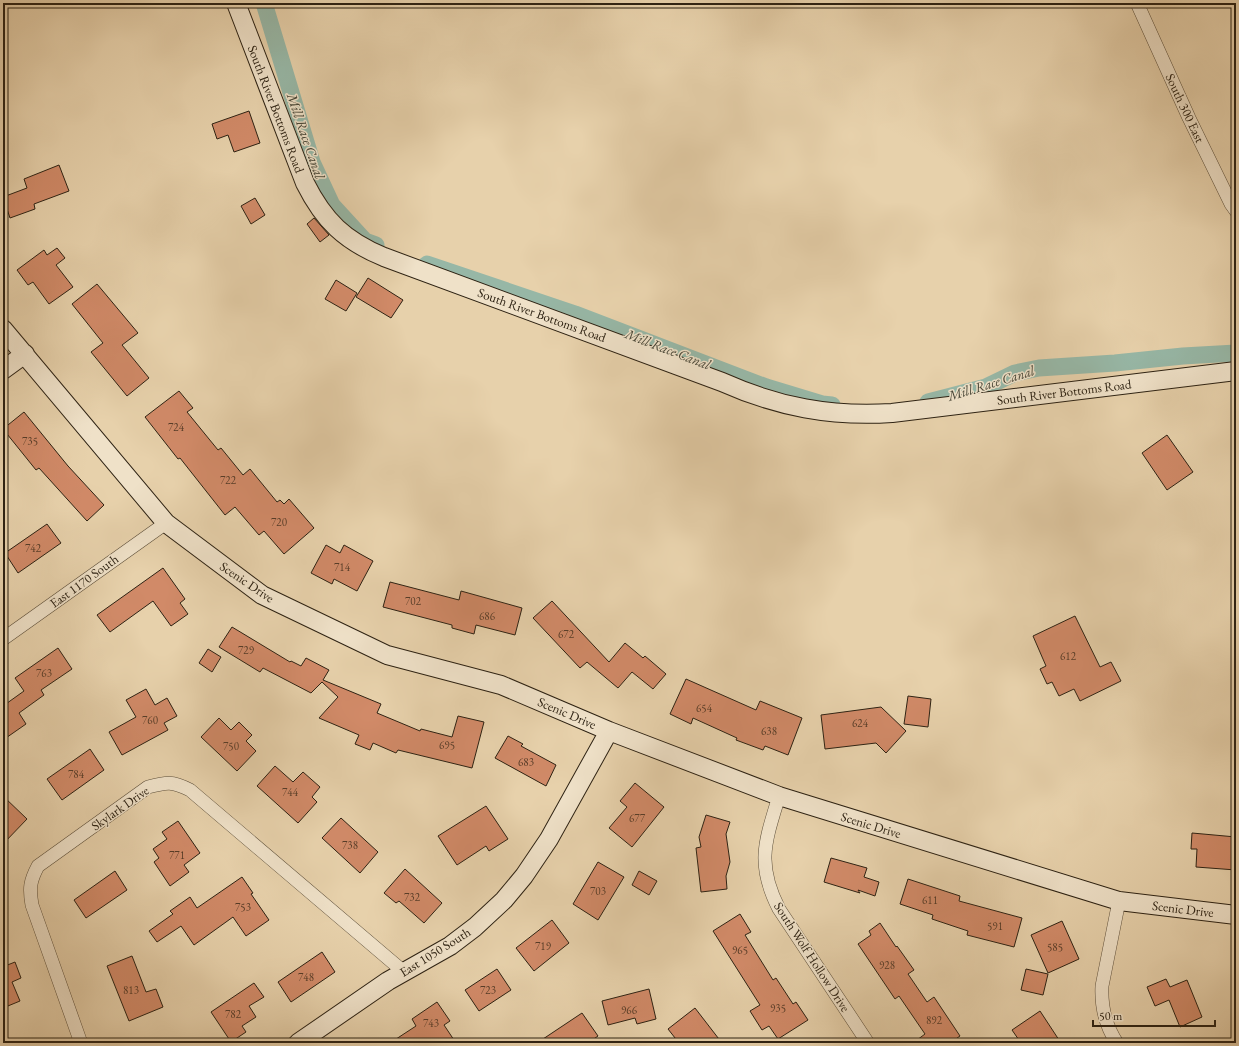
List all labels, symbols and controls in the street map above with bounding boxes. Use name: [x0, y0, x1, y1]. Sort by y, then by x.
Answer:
street label: South River Bottoms Road: [244, 43, 308, 176]
street label: South 300 East: [1162, 71, 1208, 145]
water label: Mill Race Canal: [283, 90, 329, 182]
street label: South River Bottoms Road: [476, 284, 609, 346]
water label: Mill Race Canal: [622, 324, 714, 374]
water label: Mill Race Canal: [944, 361, 1038, 405]
street label: South River Bottoms Road: [996, 375, 1133, 409]
house number: 724: [168, 420, 185, 434]
house number: 735: [22, 434, 38, 448]
house number: 722: [220, 473, 237, 487]
house number: 720: [271, 515, 287, 529]
house number: 742: [25, 541, 42, 555]
street label: East 1170 South: [46, 550, 122, 612]
street label: Scenic Drive: [217, 558, 277, 606]
house number: 714: [334, 560, 351, 574]
house number: 702: [405, 594, 422, 608]
house number: 686: [479, 609, 496, 623]
house number: 672: [558, 627, 575, 641]
house number: 729: [238, 643, 255, 657]
house number: 612: [1060, 649, 1077, 663]
house number: 763: [36, 666, 52, 680]
street label: Scenic Drive: [535, 693, 599, 733]
house number: 654: [696, 701, 713, 715]
house number: 760: [142, 713, 158, 727]
house number: 624: [852, 716, 869, 730]
house number: 638: [761, 724, 777, 738]
house number: 695: [439, 738, 455, 752]
house number: 750: [223, 739, 239, 753]
house number: 683: [518, 755, 534, 769]
house number: 784: [68, 767, 85, 781]
street label: Skylark Drive: [88, 782, 152, 834]
house number: 744: [282, 785, 299, 799]
street label: Scenic Drive: [839, 808, 903, 842]
house number: 677: [629, 811, 646, 825]
house number: 738: [342, 838, 358, 852]
house number: 771: [169, 848, 185, 862]
house number: 703: [590, 884, 606, 898]
house number: 732: [404, 890, 421, 904]
house number: 611: [922, 893, 938, 907]
street label: Scenic Drive: [1151, 897, 1215, 921]
street label: South Wolf Hollow Drive: [770, 899, 854, 1015]
house number: 753: [235, 900, 251, 914]
house number: 591: [987, 919, 1003, 933]
street label: East 1050 South: [396, 923, 474, 981]
house number: 719: [535, 939, 552, 953]
house number: 585: [1047, 940, 1063, 954]
house number: 965: [732, 943, 748, 957]
house number: 928: [879, 958, 895, 972]
house number: 748: [298, 970, 314, 984]
house number: 813: [123, 983, 139, 997]
house number: 723: [480, 983, 496, 997]
house number: 935: [770, 1001, 786, 1015]
scale bar: [1093, 1002, 1215, 1028]
house number: 966: [621, 1003, 638, 1017]
house number: 782: [225, 1007, 242, 1021]
text: 50 m: [1099, 1008, 1123, 1024]
house number: 892: [926, 1013, 943, 1027]
house number: 743: [423, 1016, 439, 1030]

